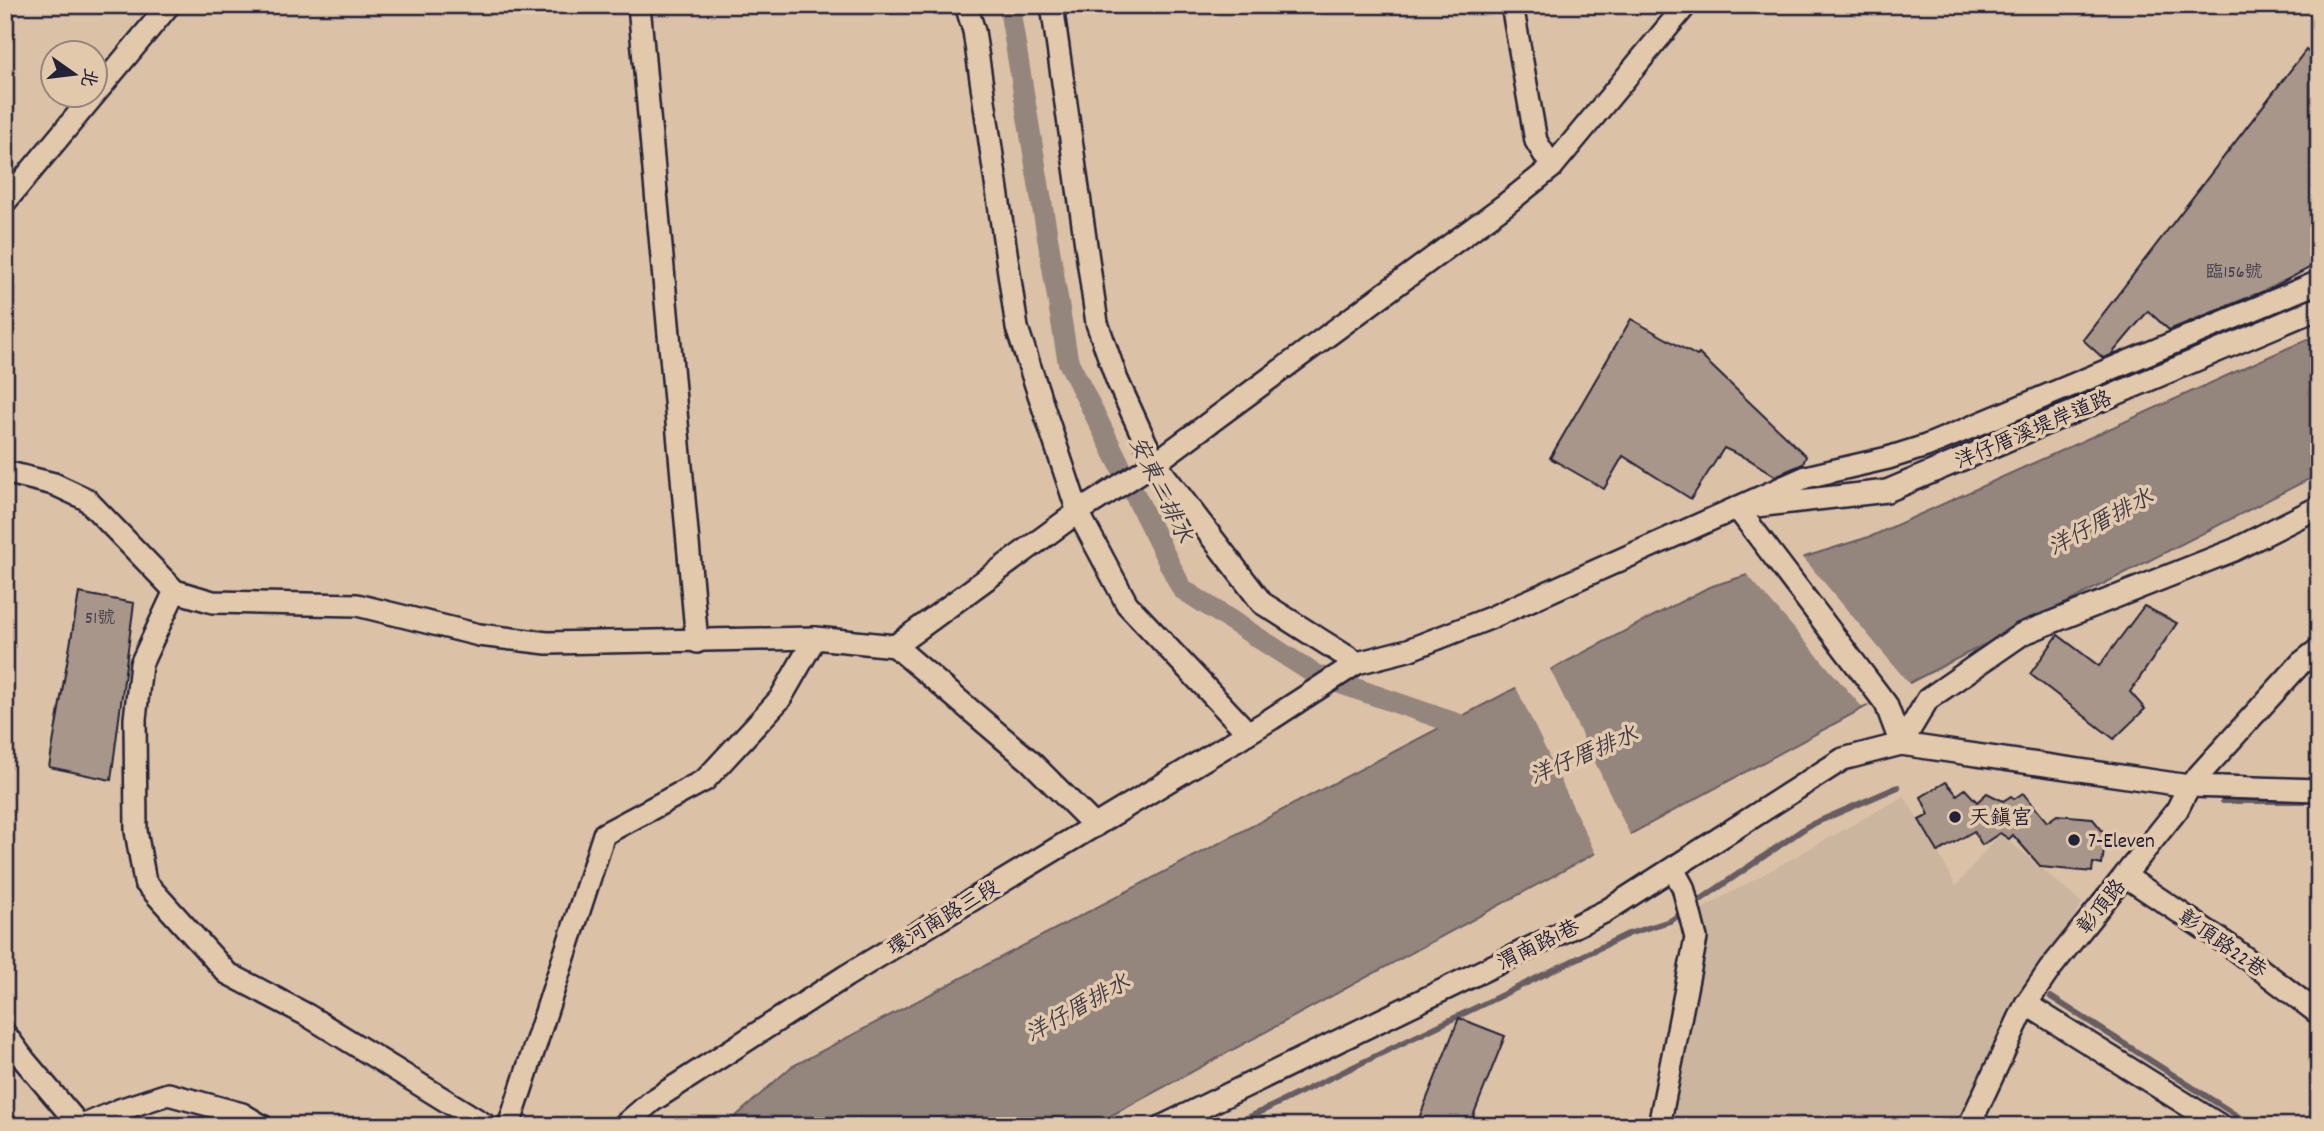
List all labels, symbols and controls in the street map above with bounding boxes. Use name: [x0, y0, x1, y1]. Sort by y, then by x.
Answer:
north arrow: [38, 38, 108, 108]
text: 北: [72, 65, 102, 90]
house number: 臨156號: [2205, 261, 2263, 286]
street label: 洋仔厝溪堤岸道路: [1951, 385, 2117, 478]
water label: 安東二排水: [1119, 432, 1199, 550]
water label: 洋仔厝排水: [2043, 482, 2161, 566]
house number: 51號: [85, 607, 115, 632]
water label: 洋仔厝排水: [1525, 719, 1645, 795]
place label: 天鎮宮: [1969, 805, 2032, 835]
marker: 天鎮宮: [1947, 809, 1963, 825]
place label: 7-Eleven: [2088, 828, 2155, 858]
marker: 7-Eleven: [2066, 832, 2082, 848]
street label: 環河南路三段: [883, 874, 1006, 965]
street label: 彰頂路: [2072, 874, 2135, 942]
street label: 彰頂路22巷: [2171, 904, 2272, 987]
street label: 渭南路1巷: [1493, 914, 1586, 980]
water label: 洋仔厝排水: [1020, 967, 1138, 1052]

